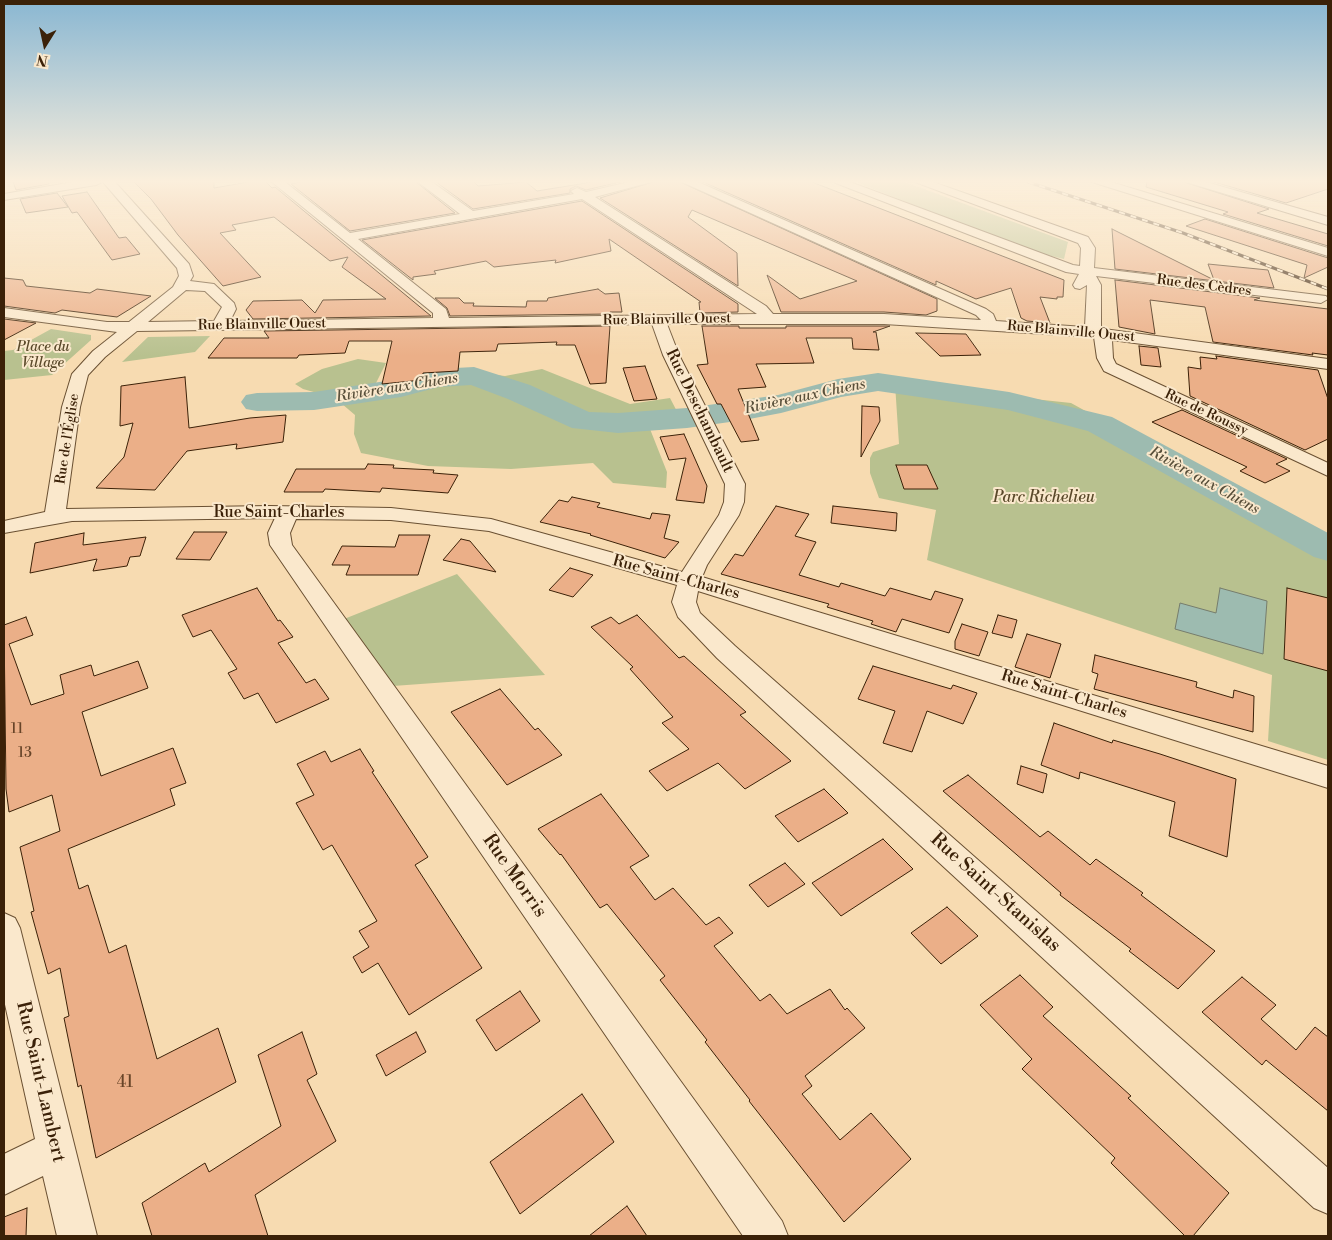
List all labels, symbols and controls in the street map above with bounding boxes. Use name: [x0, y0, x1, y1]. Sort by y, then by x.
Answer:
north arrow: [20, 20, 70, 70]
text: N: [35, 50, 49, 70]
street label: Rue des Cèdres: [1156, 272, 1252, 300]
street label: Rue Blainville Ouest: [603, 310, 731, 330]
street label: Rue Blainville Ouest: [198, 315, 326, 335]
street label: Rue Blainville Ouest: [1006, 318, 1136, 346]
park label: Place du Village: [16, 340, 70, 372]
street label: Rue Deschambault: [661, 346, 737, 476]
water label: Rivière aux Chiens: [335, 369, 459, 407]
water label: Rivière aux Chiens: [743, 375, 867, 419]
street label: Rue de Roussy: [1162, 386, 1250, 440]
street label: Rue de l'Église: [53, 392, 83, 486]
water label: Rivière aux Chiens: [1146, 443, 1262, 519]
park label: Parc Richelieu: [993, 488, 1095, 508]
street label: Rue Saint-Charles: [213, 503, 345, 523]
street label: Rue Saint-Charles: [610, 552, 742, 604]
street label: Rue Saint-Charles: [999, 667, 1129, 723]
house number: 11: [11, 722, 23, 738]
house number: 13: [18, 746, 32, 762]
street label: Rue Saint-Stanislas: [925, 829, 1065, 957]
street label: Rue Morris: [477, 830, 551, 922]
street label: Rue Saint-Lambert: [10, 999, 70, 1165]
house number: 41: [117, 1073, 133, 1093]

